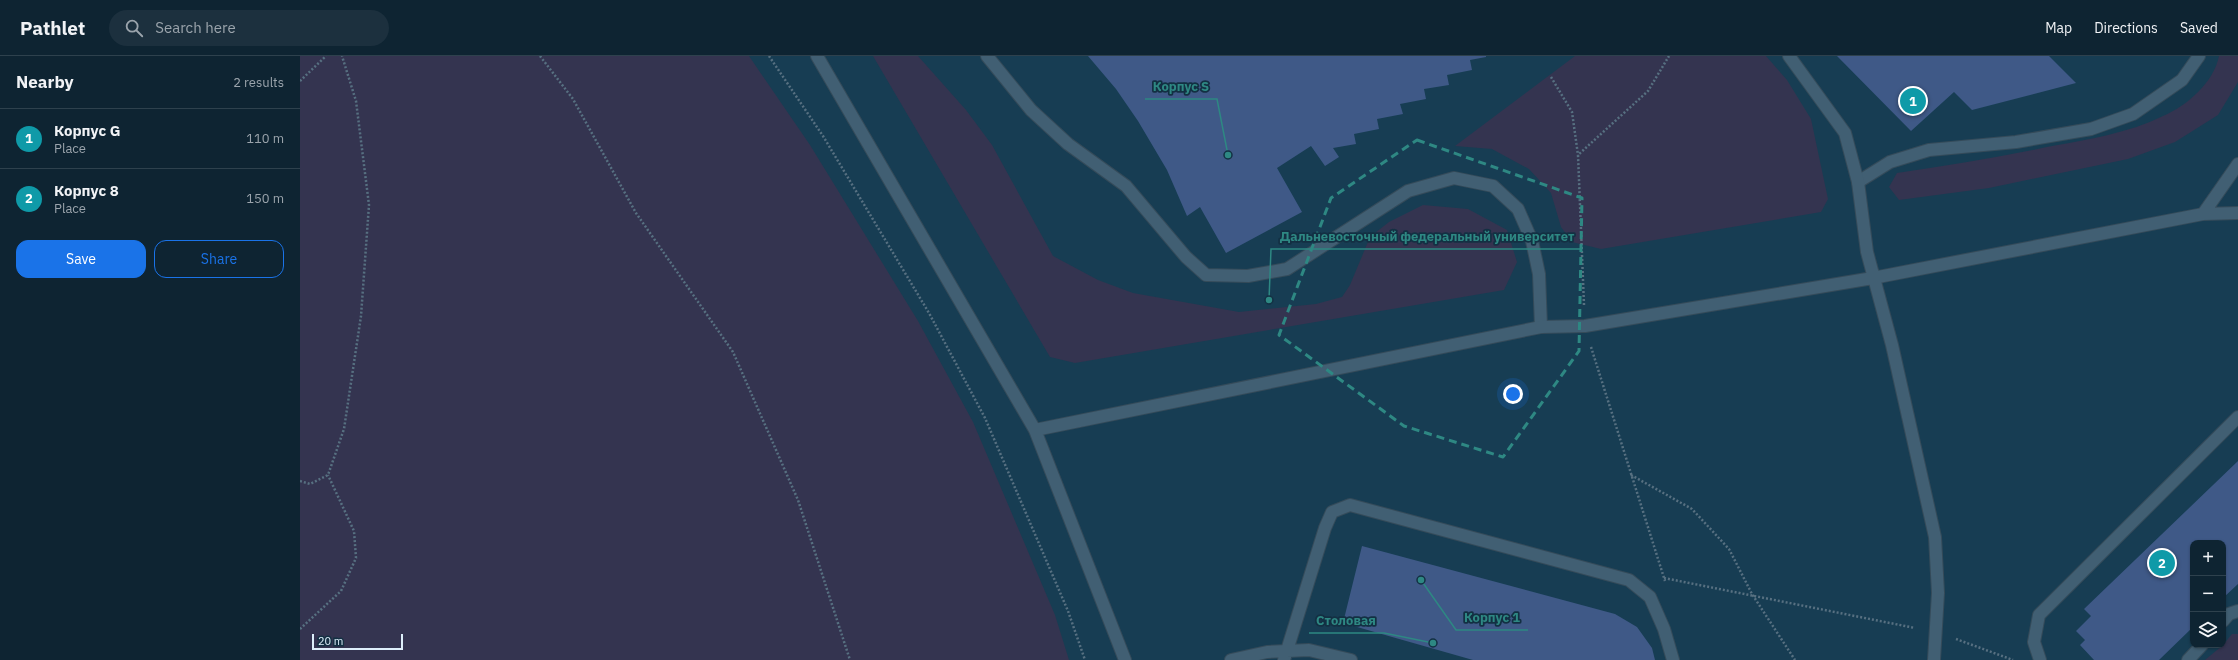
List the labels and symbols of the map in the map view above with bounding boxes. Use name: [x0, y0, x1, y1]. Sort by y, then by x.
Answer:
callout: Корпус S: [1145, 74, 1217, 99]
text: Корпус S: [1153, 78, 1209, 95]
pin: 1: [1900, 86, 1926, 116]
callout: Дальневосточный федеральный университет: [1271, 224, 1582, 249]
text: Дальневосточный федеральный университет: [1280, 228, 1575, 245]
your location: [1503, 384, 1523, 404]
pin: 2: [2149, 548, 2175, 578]
callout: Корпус 1: [1456, 605, 1528, 630]
callout: Столовая: [1309, 608, 1384, 633]
text: Корпус 1: [1464, 609, 1520, 626]
text: Столовая: [1316, 612, 1376, 629]
scale bar: [312, 632, 403, 651]

